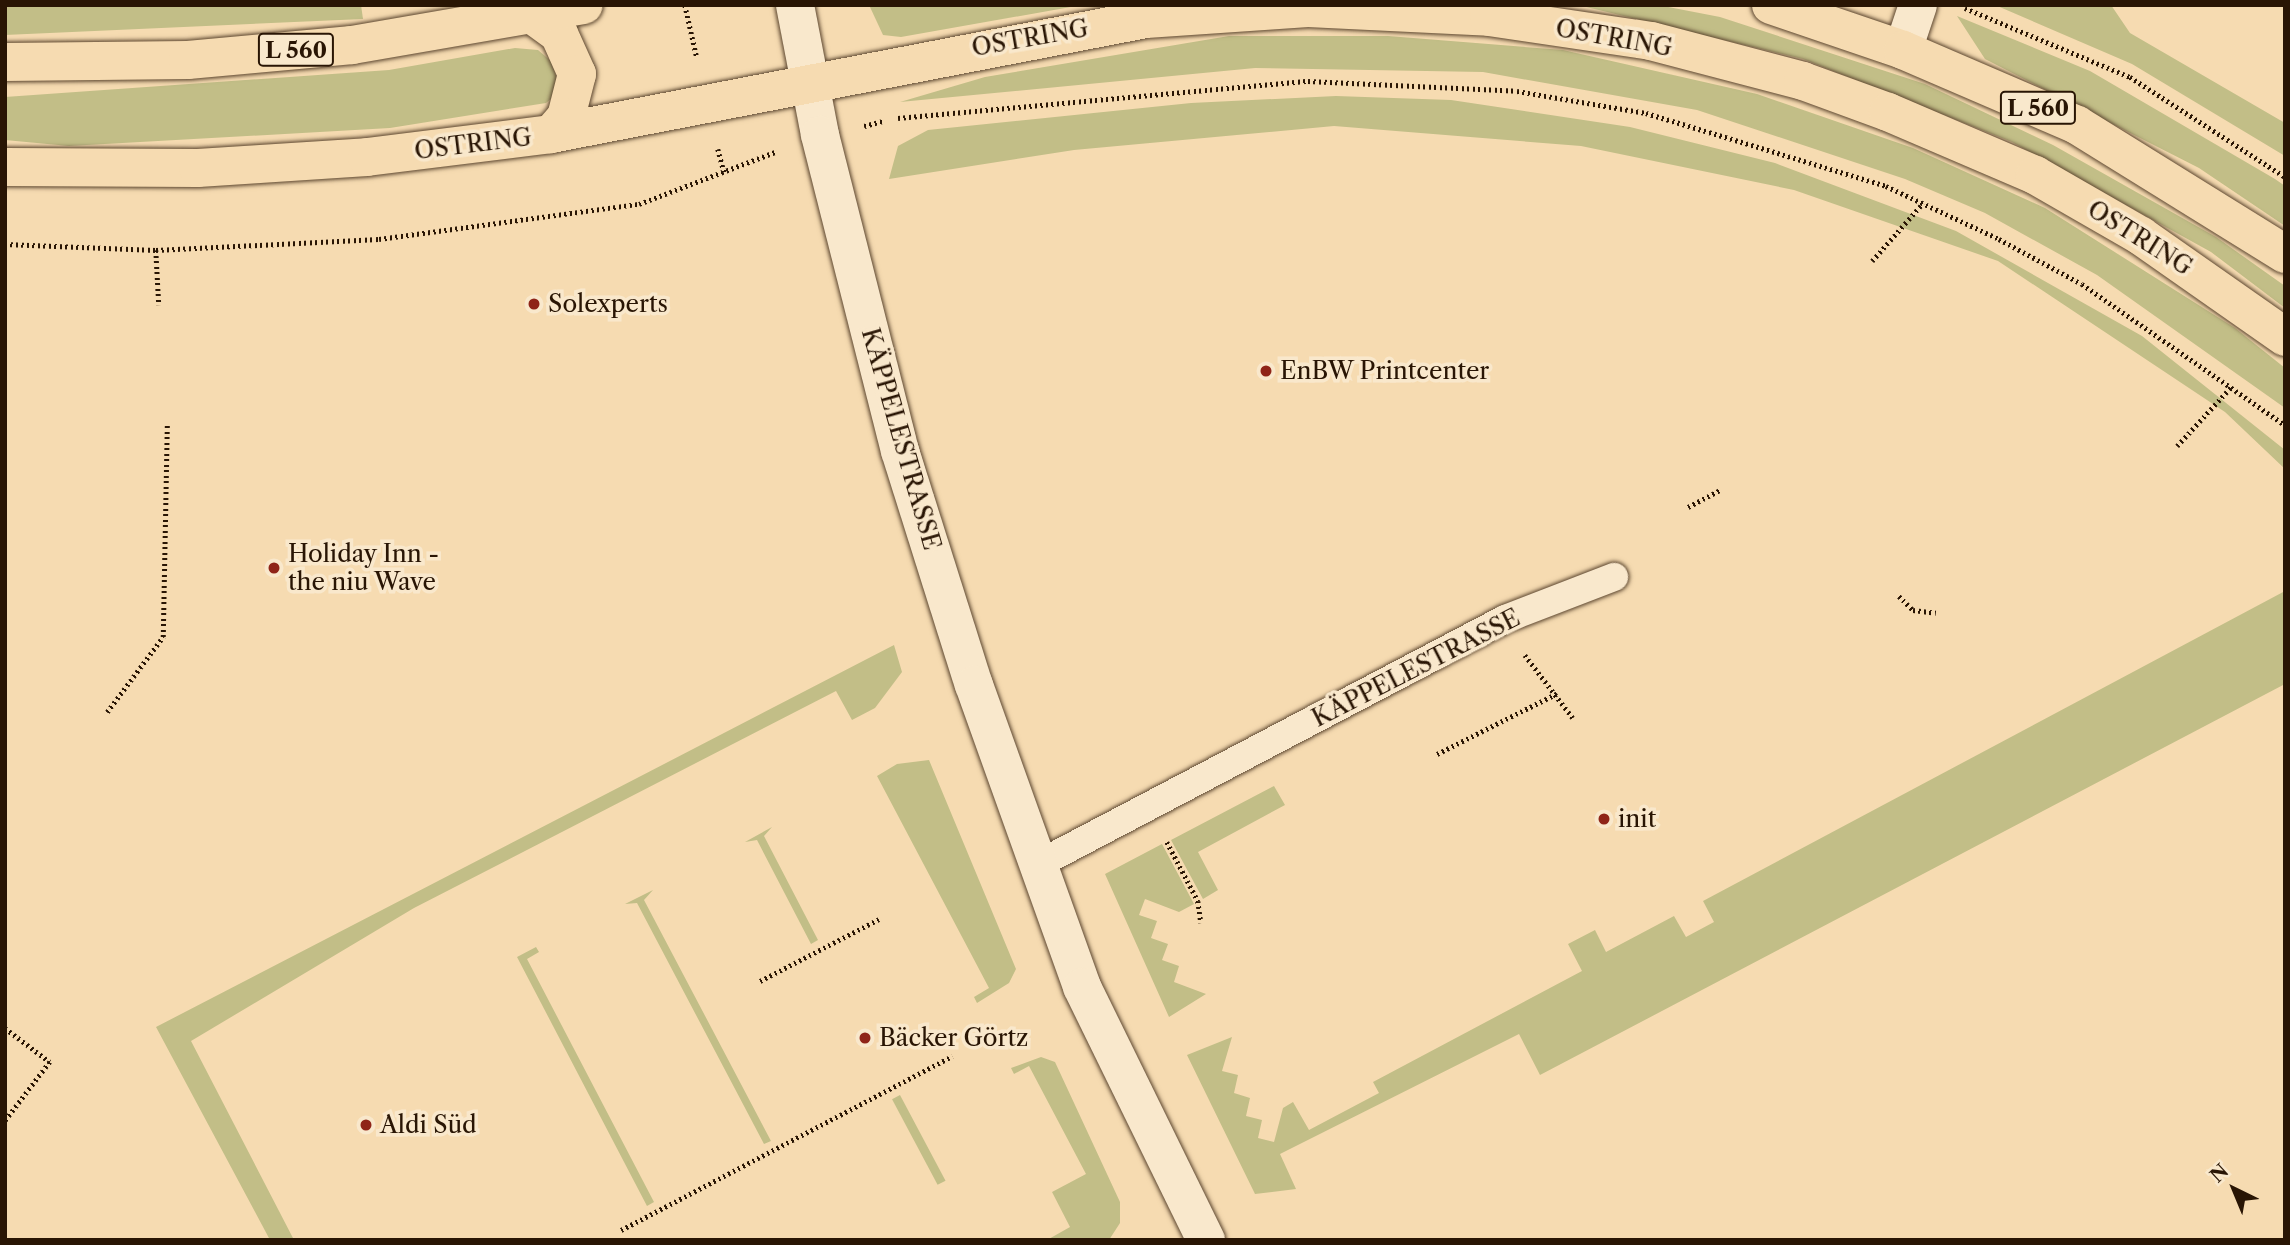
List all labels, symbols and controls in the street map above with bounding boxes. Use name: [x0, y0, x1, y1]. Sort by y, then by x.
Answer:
street label: OSTRING: [969, 14, 1091, 62]
street label: OSTRING: [1553, 14, 1675, 62]
road number: L 560: [258, 31, 334, 70]
road number: L 560: [2000, 88, 2076, 128]
street label: OSTRING: [413, 123, 533, 165]
street label: OSTRING: [2082, 195, 2198, 281]
place label: Solexperts: [548, 290, 668, 318]
marker: Solexperts: [526, 296, 542, 312]
street label: KÄPPELESTRASSE: [856, 325, 946, 553]
place label: EnBW Printcenter: [1280, 357, 1490, 385]
marker: EnBW Printcenter: [1258, 363, 1274, 379]
place label: Holiday Inn - the niu Wave: [288, 540, 440, 596]
marker: Holiday Inn - the niu Wave: [266, 560, 282, 576]
street label: KÄPPELESTRASSE: [1307, 603, 1525, 733]
place label: init: [1618, 805, 1656, 833]
marker: init: [1596, 811, 1612, 827]
place label: Bäcker Görtz: [879, 1024, 1029, 1052]
marker: Bäcker Görtz: [857, 1030, 873, 1046]
place label: Aldi Süd: [380, 1111, 477, 1139]
marker: Aldi Süd: [358, 1117, 374, 1133]
north arrow: [2199, 1154, 2269, 1224]
text: N: [2205, 1159, 2233, 1187]

